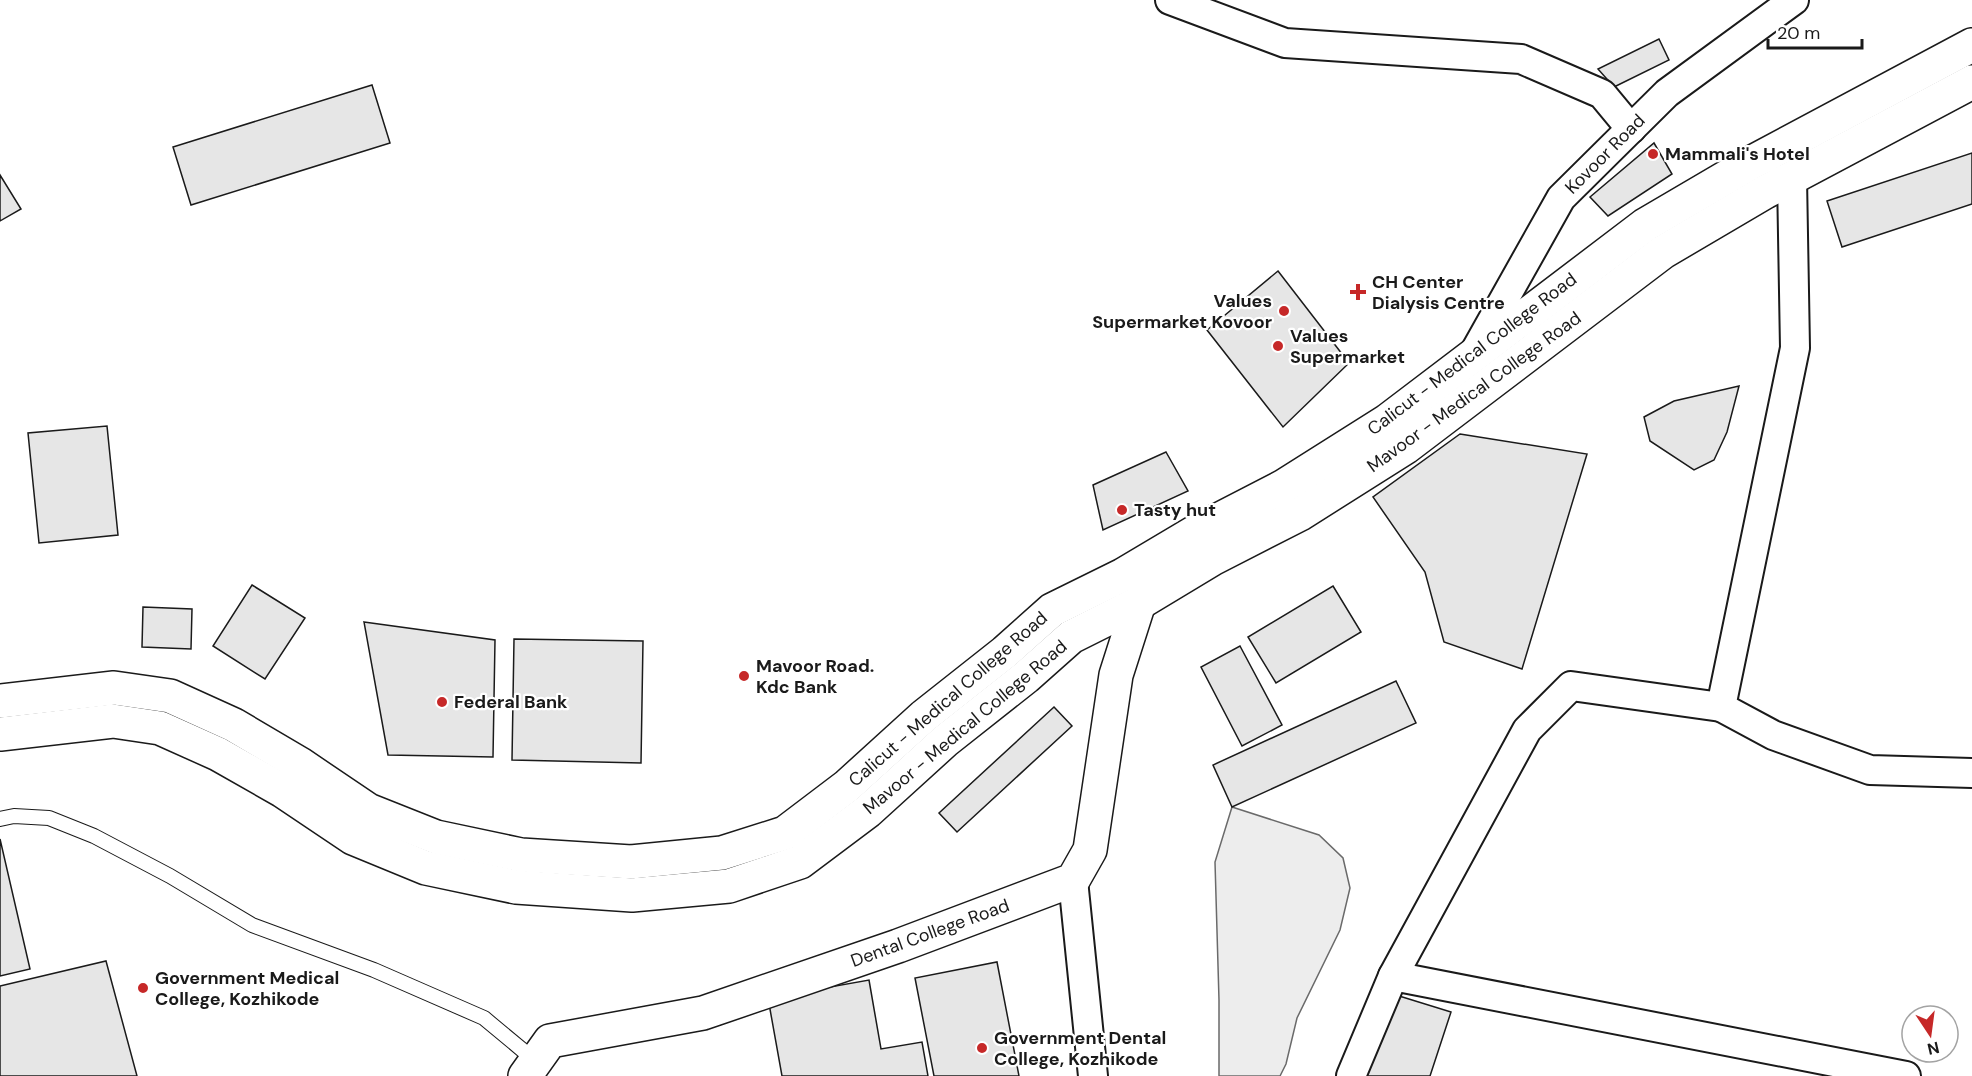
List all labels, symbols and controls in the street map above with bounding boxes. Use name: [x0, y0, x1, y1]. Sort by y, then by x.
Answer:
scale bar: [1768, 12, 1862, 50]
text: 20 m: [1777, 21, 1820, 45]
street label: Kovoor Road: [1560, 109, 1650, 199]
place label: Mammali's Hotel: [1665, 142, 1810, 166]
marker: Mammali's Hotel: [1646, 147, 1660, 161]
street label: Calicut - Medical College Road: [1362, 267, 1582, 441]
place label: CH Center Dialysis Centre: [1372, 270, 1505, 315]
marker: CH Center Dialysis Centre: [1349, 283, 1367, 301]
place label: Values Supermarket Kovoor: [1092, 289, 1272, 334]
marker: Values Supermarket Kovoor: [1277, 304, 1291, 318]
street label: Mavoor - Medical College Road: [1362, 306, 1586, 478]
place label: Values Supermarket: [1290, 324, 1405, 369]
marker: Values Supermarket: [1271, 339, 1285, 353]
place label: Tasty hut: [1134, 498, 1216, 522]
marker: Tasty hut: [1115, 503, 1129, 517]
street label: Calicut - Medical College Road: [843, 606, 1053, 792]
street label: Mavoor - Medical College Road: [858, 635, 1072, 819]
place label: Mavoor Road. Kdc Bank: [756, 654, 874, 699]
marker: Mavoor Road. Kdc Bank: [737, 669, 751, 683]
place label: Federal Bank: [454, 690, 568, 714]
marker: Federal Bank: [435, 695, 449, 709]
street label: Dental College Road: [847, 893, 1013, 973]
place label: Government Medical College, Kozhikode: [155, 966, 339, 1011]
marker: Government Medical College, Kozhikode: [136, 981, 150, 995]
north arrow: [1900, 1004, 1960, 1064]
place label: Government Dental College, Kozhikode: [994, 1026, 1166, 1071]
text: N: [1925, 1037, 1941, 1060]
marker: Government Dental College, Kozhikode: [975, 1041, 989, 1055]

